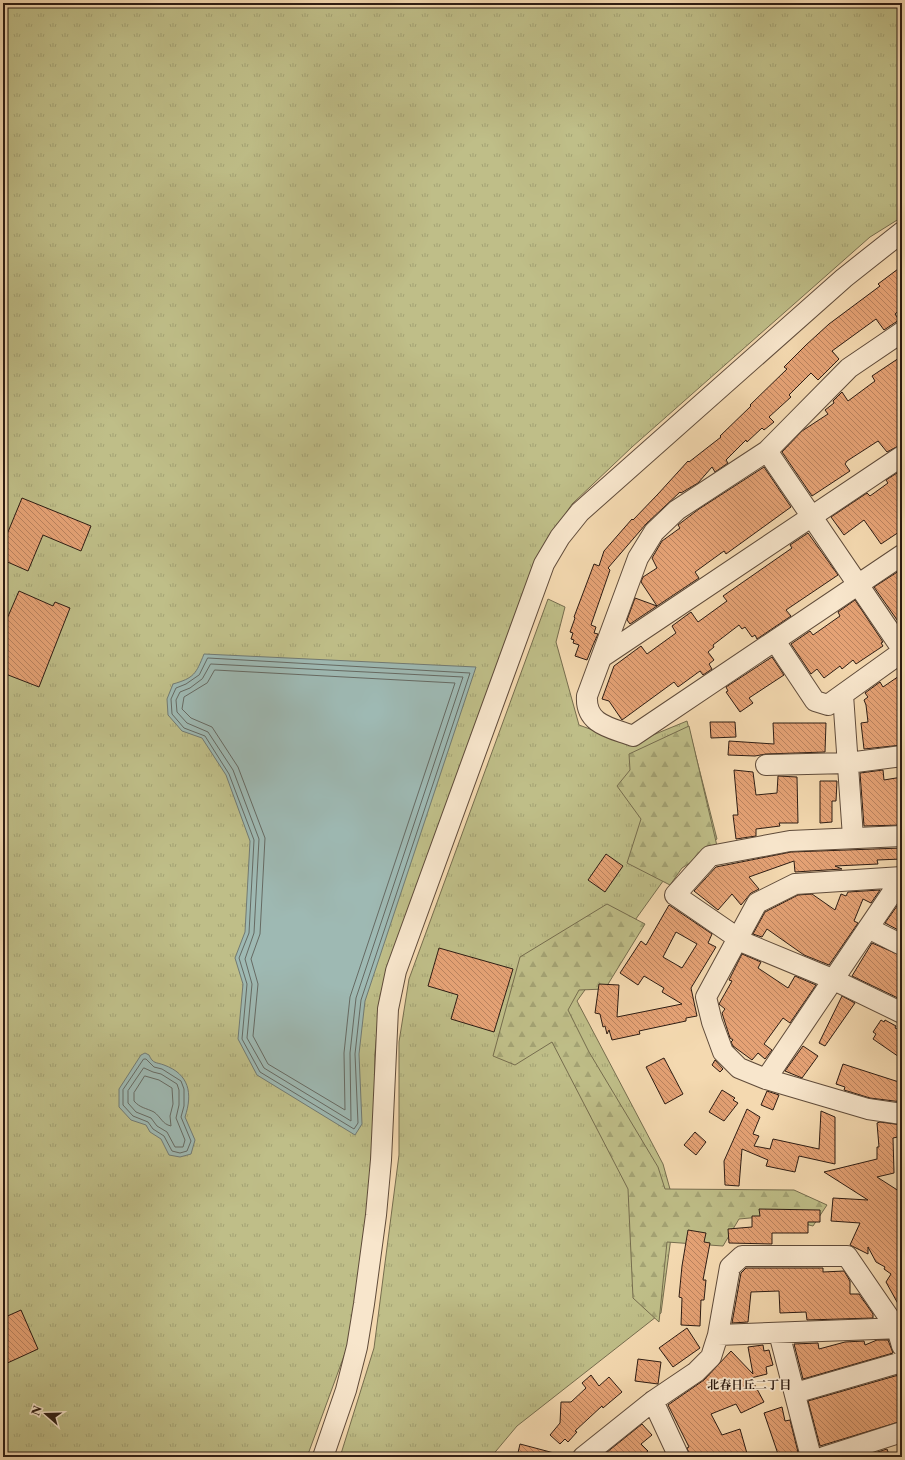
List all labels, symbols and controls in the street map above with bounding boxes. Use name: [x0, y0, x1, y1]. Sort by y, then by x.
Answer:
district label: 北春日丘二丁目: [707, 1377, 791, 1392]
north arrow: [26, 1394, 66, 1434]
text: N: [28, 1403, 45, 1417]

